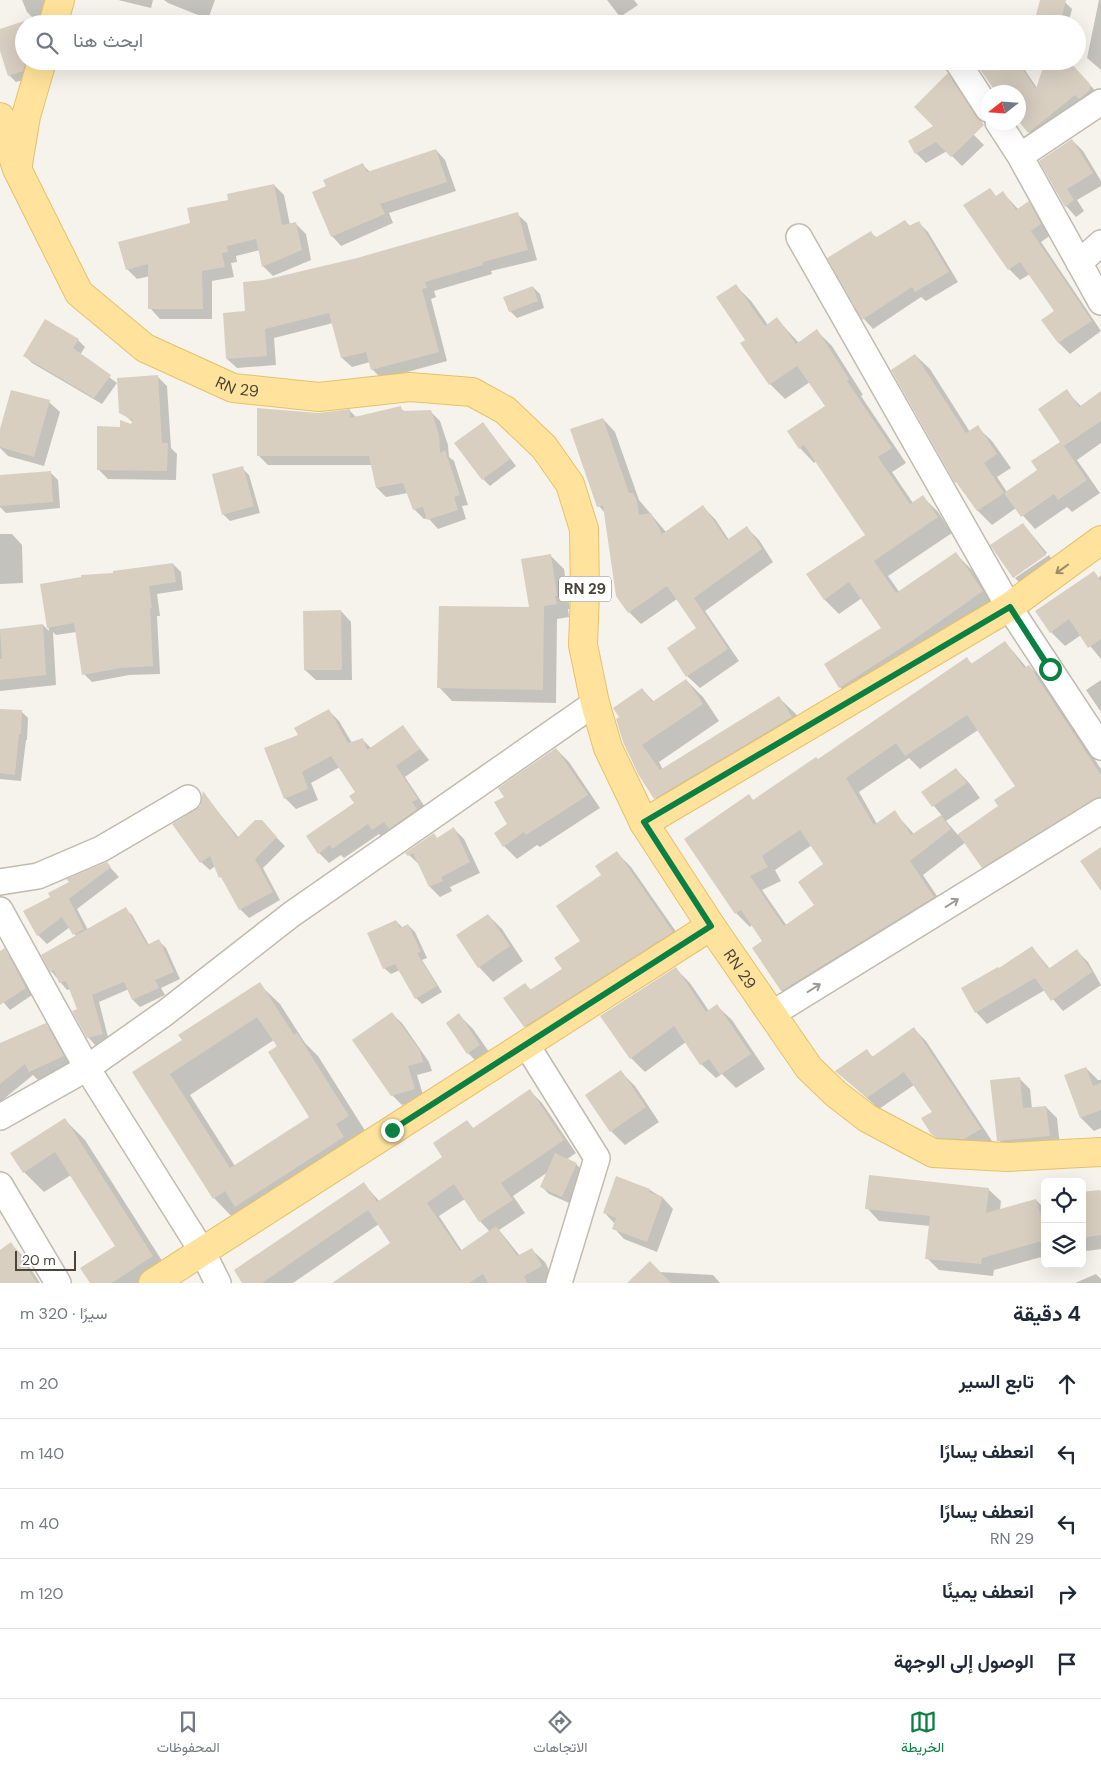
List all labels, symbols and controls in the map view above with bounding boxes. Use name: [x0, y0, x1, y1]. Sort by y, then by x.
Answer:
search box: [15, 15, 1086, 70]
text: ابحث هنا: [73, 28, 143, 53]
icon: search: [33, 29, 61, 57]
north arrow: [981, 85, 1026, 130]
street label: RN 29: [212, 371, 260, 401]
one-way arrow: [1055, 564, 1069, 574]
road number: RN 29: [559, 576, 611, 602]
route start: [1039, 658, 1062, 681]
one-way arrow: [945, 898, 959, 908]
street label: RN 29: [719, 945, 762, 993]
one-way arrow: [806, 983, 820, 993]
route end: [381, 1119, 404, 1142]
map controls: [1041, 1178, 1086, 1268]
button: locate: [1041, 1178, 1086, 1223]
button: layers: [1041, 1223, 1086, 1268]
scale bar: [15, 1248, 76, 1271]
text: 20 m: [22, 1251, 56, 1269]
text: 4 دقيقة: [1013, 1300, 1081, 1328]
text: سيرًا · 320 m: [20, 1303, 107, 1324]
text: تابع السير: [959, 1369, 1034, 1394]
icon: ahead: [1053, 1370, 1081, 1398]
text: 20 m: [20, 1373, 59, 1394]
text: انعطف يسارًا: [940, 1439, 1034, 1464]
icon: left: [1053, 1440, 1081, 1468]
text: 140 m: [20, 1443, 64, 1464]
text: انعطف يسارًا: [940, 1499, 1034, 1524]
icon: left: [1053, 1510, 1081, 1538]
text: 40 m: [20, 1513, 59, 1534]
text: RN 29: [990, 1528, 1034, 1549]
text: انعطف يمينًا: [942, 1579, 1034, 1604]
icon: right: [1053, 1580, 1081, 1608]
text: 120 m: [20, 1583, 64, 1604]
text: الوصول إلى الوجهة: [894, 1649, 1034, 1674]
icon: arrive: [1053, 1650, 1081, 1678]
tab: المحفوظات: [157, 1708, 220, 1760]
tab: الاتجاهات: [533, 1708, 588, 1760]
tab: الخريطة: [901, 1708, 944, 1760]

